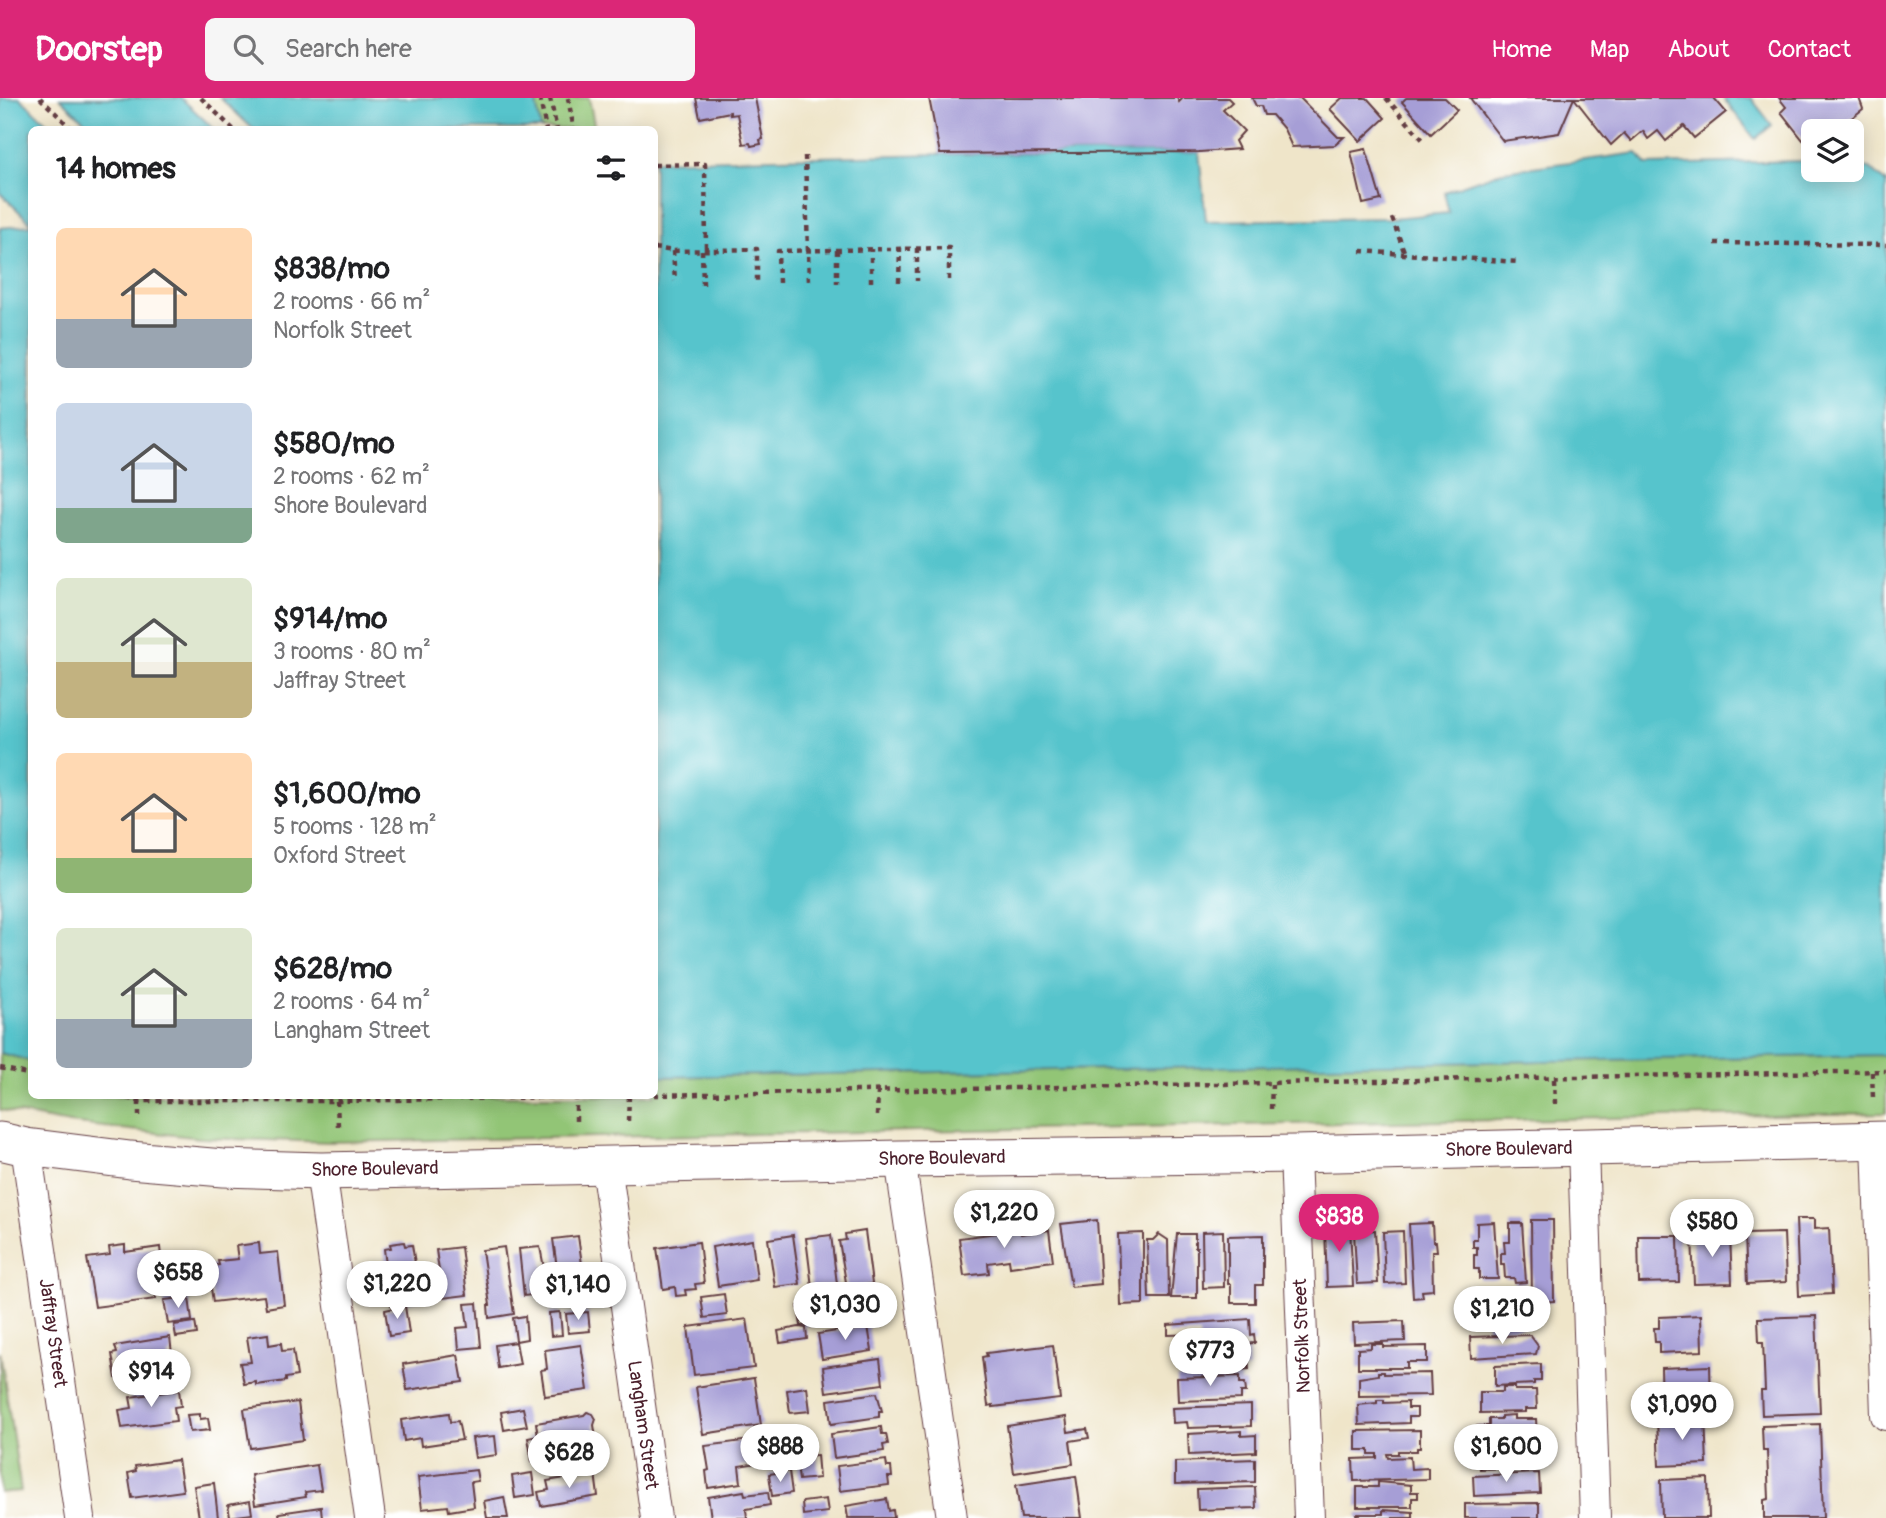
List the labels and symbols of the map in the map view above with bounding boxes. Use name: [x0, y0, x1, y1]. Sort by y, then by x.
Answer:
street label: Shore Boulevard: [1445, 1136, 1573, 1162]
street label: Shore Boulevard: [878, 1145, 1006, 1171]
street label: Shore Boulevard: [311, 1156, 439, 1182]
pin: $1,220: [947, 1190, 1061, 1250]
pin: $838: [1298, 1194, 1380, 1254]
pin: $580: [1671, 1200, 1753, 1259]
pin: $658: [137, 1250, 219, 1310]
pin: $1,220: [340, 1262, 454, 1321]
pin: $1,140: [521, 1262, 635, 1322]
street label: Jaffray Street: [33, 1277, 73, 1389]
street label: Norfolk Street: [1288, 1278, 1316, 1394]
pin: $1,030: [788, 1282, 902, 1342]
pin: $1,210: [1445, 1286, 1559, 1346]
pin: $773: [1169, 1328, 1251, 1388]
pin: $914: [110, 1350, 192, 1409]
street label: Langham Street: [622, 1359, 664, 1491]
pin: $1,090: [1625, 1382, 1739, 1442]
pin: $888: [739, 1424, 821, 1484]
pin: $1,600: [1449, 1424, 1563, 1484]
pin: $628: [528, 1430, 610, 1490]

